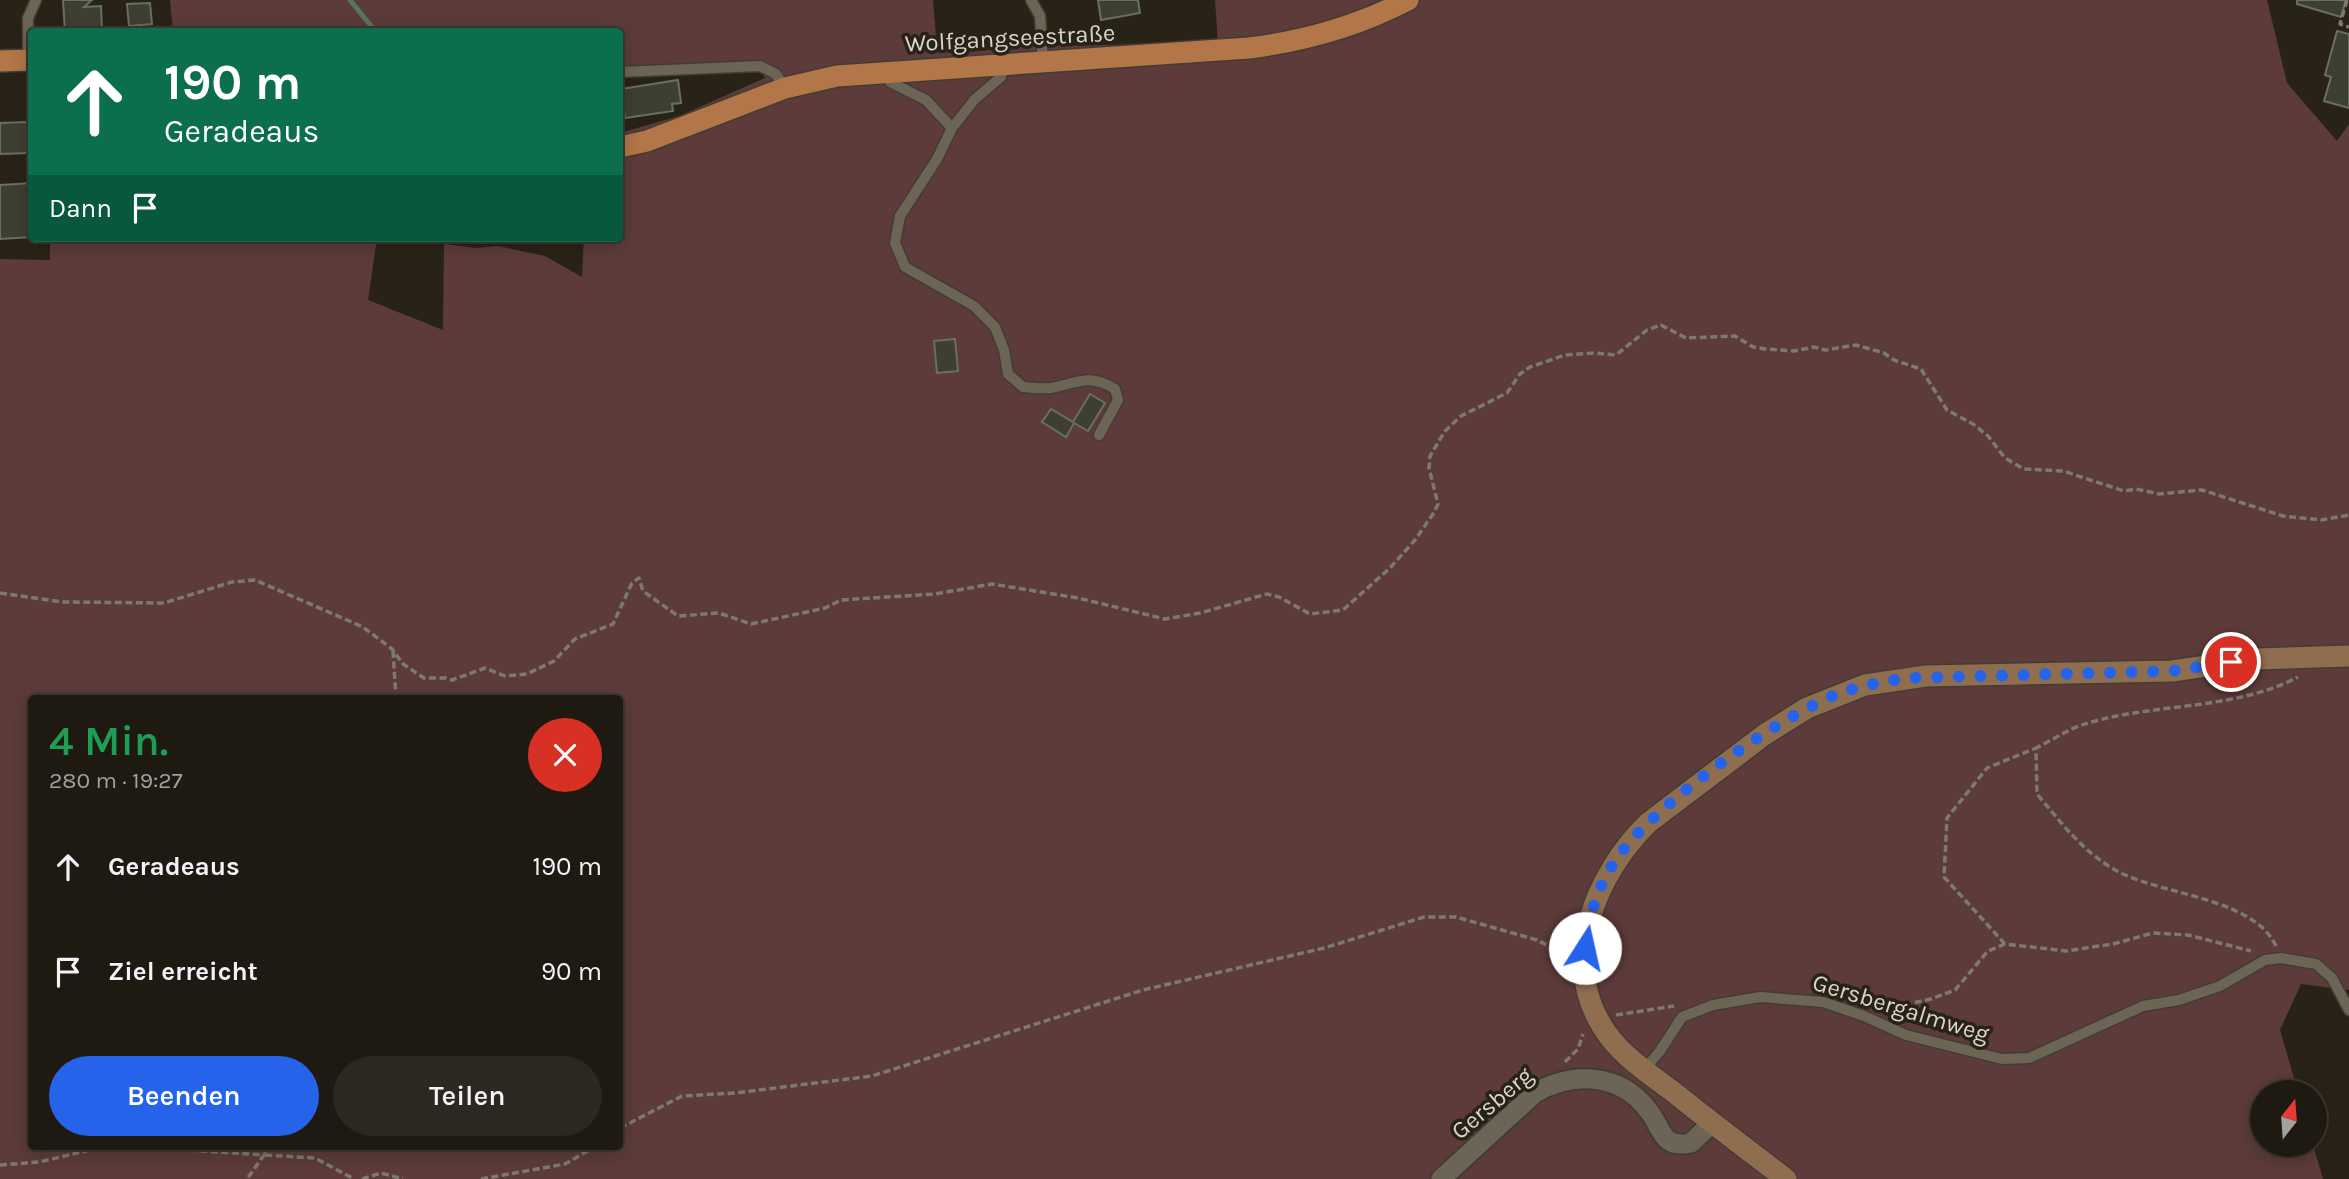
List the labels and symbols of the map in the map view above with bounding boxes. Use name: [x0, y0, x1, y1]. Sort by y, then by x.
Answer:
street label: Wolfgangseestraße: [904, 19, 1116, 57]
pin: [2201, 632, 2261, 692]
position arrow: [1548, 911, 1622, 985]
street label: Gersbergalmweg: [1809, 968, 1993, 1048]
street label: Gersberg: [1446, 1061, 1539, 1145]
north arrow: [2250, 1080, 2328, 1157]

